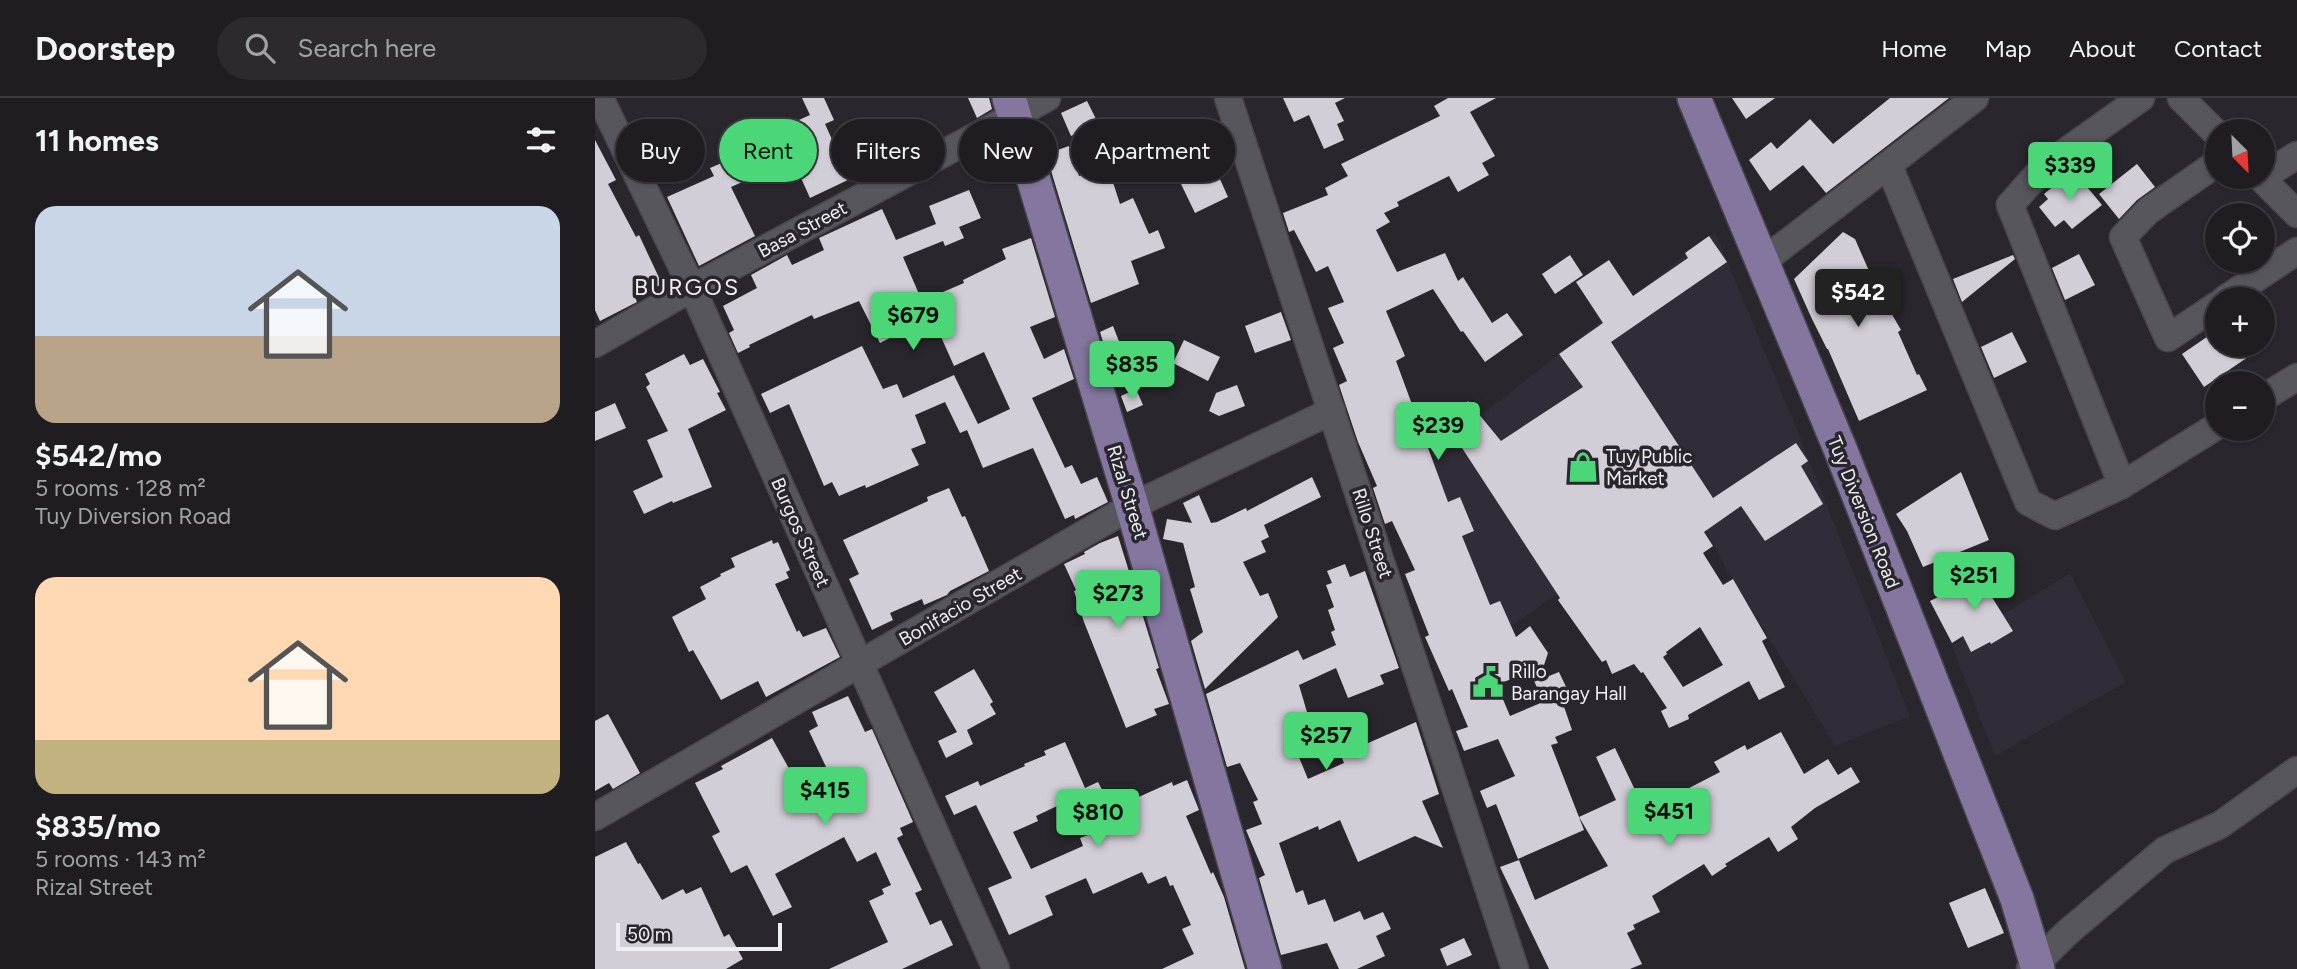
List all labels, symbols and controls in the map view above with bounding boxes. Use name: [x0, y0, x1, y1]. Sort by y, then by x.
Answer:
search box: [217, 17, 707, 80]
text: Doorstep: [35, 29, 175, 68]
icon: search: [241, 29, 279, 67]
text: Search here: [297, 32, 436, 64]
text: Home: [1881, 34, 1947, 63]
text: Map: [1985, 34, 2031, 63]
text: About: [2069, 34, 2136, 63]
text: Contact: [2174, 34, 2262, 63]
chip: Buy: [616, 119, 705, 182]
chip: Rent: [719, 119, 817, 182]
chip: Filters: [831, 119, 945, 182]
chip: New: [959, 119, 1057, 182]
chip: Apartment: [1071, 119, 1235, 182]
north arrow: [2205, 119, 2275, 189]
map controls: [2205, 119, 2275, 441]
icon: filters: [522, 121, 560, 159]
text: 11 homes: [35, 122, 159, 159]
pin: $339: [2029, 142, 2111, 202]
text: $339: [2044, 151, 2096, 179]
street label: Basa Street: [754, 196, 851, 263]
button: locate: [2205, 203, 2275, 273]
icon: home: [235, 251, 361, 377]
pin: $542: [1817, 270, 1899, 329]
district label: BURGOS: [634, 273, 740, 301]
text: $542: [1831, 278, 1885, 306]
button: +: [2205, 287, 2275, 357]
pin: $679: [872, 292, 954, 352]
text: $679: [887, 301, 939, 329]
pin: $835: [1091, 342, 1173, 401]
text: $835: [1106, 350, 1158, 378]
button: −: [2205, 371, 2275, 441]
pin: $239: [1397, 402, 1479, 462]
text: $239: [1412, 411, 1464, 439]
street label: Tuy Diversion Road: [1823, 433, 1905, 592]
text: $542/mo: [35, 437, 162, 474]
street label: Rizal Street: [1102, 442, 1153, 542]
place label: Tuy Public Market: [1606, 445, 1692, 490]
shop icon: Tuy Public Market: [1566, 450, 1600, 484]
text: 5 rooms · 128 m²: [35, 474, 206, 502]
street label: Burgos Street: [766, 474, 835, 591]
street label: Rillo Street: [1347, 485, 1398, 581]
text: Tuy Diversion Road: [35, 502, 231, 530]
pin: $251: [1933, 552, 2015, 612]
text: $251: [1949, 561, 1999, 589]
street label: Bonifacio Street: [895, 562, 1026, 651]
pin: $273: [1077, 570, 1159, 630]
text: $273: [1092, 579, 1144, 607]
icon: home: [235, 622, 361, 748]
place label: Rillo Barangay Hall: [1511, 660, 1627, 705]
public building icon: Rillo Barangay Hall: [1471, 665, 1505, 699]
pin: $257: [1285, 712, 1367, 772]
text: $257: [1300, 721, 1352, 749]
pin: $415: [784, 768, 866, 827]
text: $415: [800, 776, 850, 804]
pin: $451: [1628, 788, 1710, 848]
pin: $810: [1057, 790, 1139, 849]
text: $451: [1644, 797, 1694, 825]
text: $810: [1072, 798, 1124, 826]
text: $835/mo: [35, 808, 161, 845]
text: 5 rooms · 143 m²: [35, 845, 206, 873]
text: Rizal Street: [35, 873, 153, 901]
scale bar: [616, 920, 782, 952]
text: 50 m: [627, 923, 671, 946]

